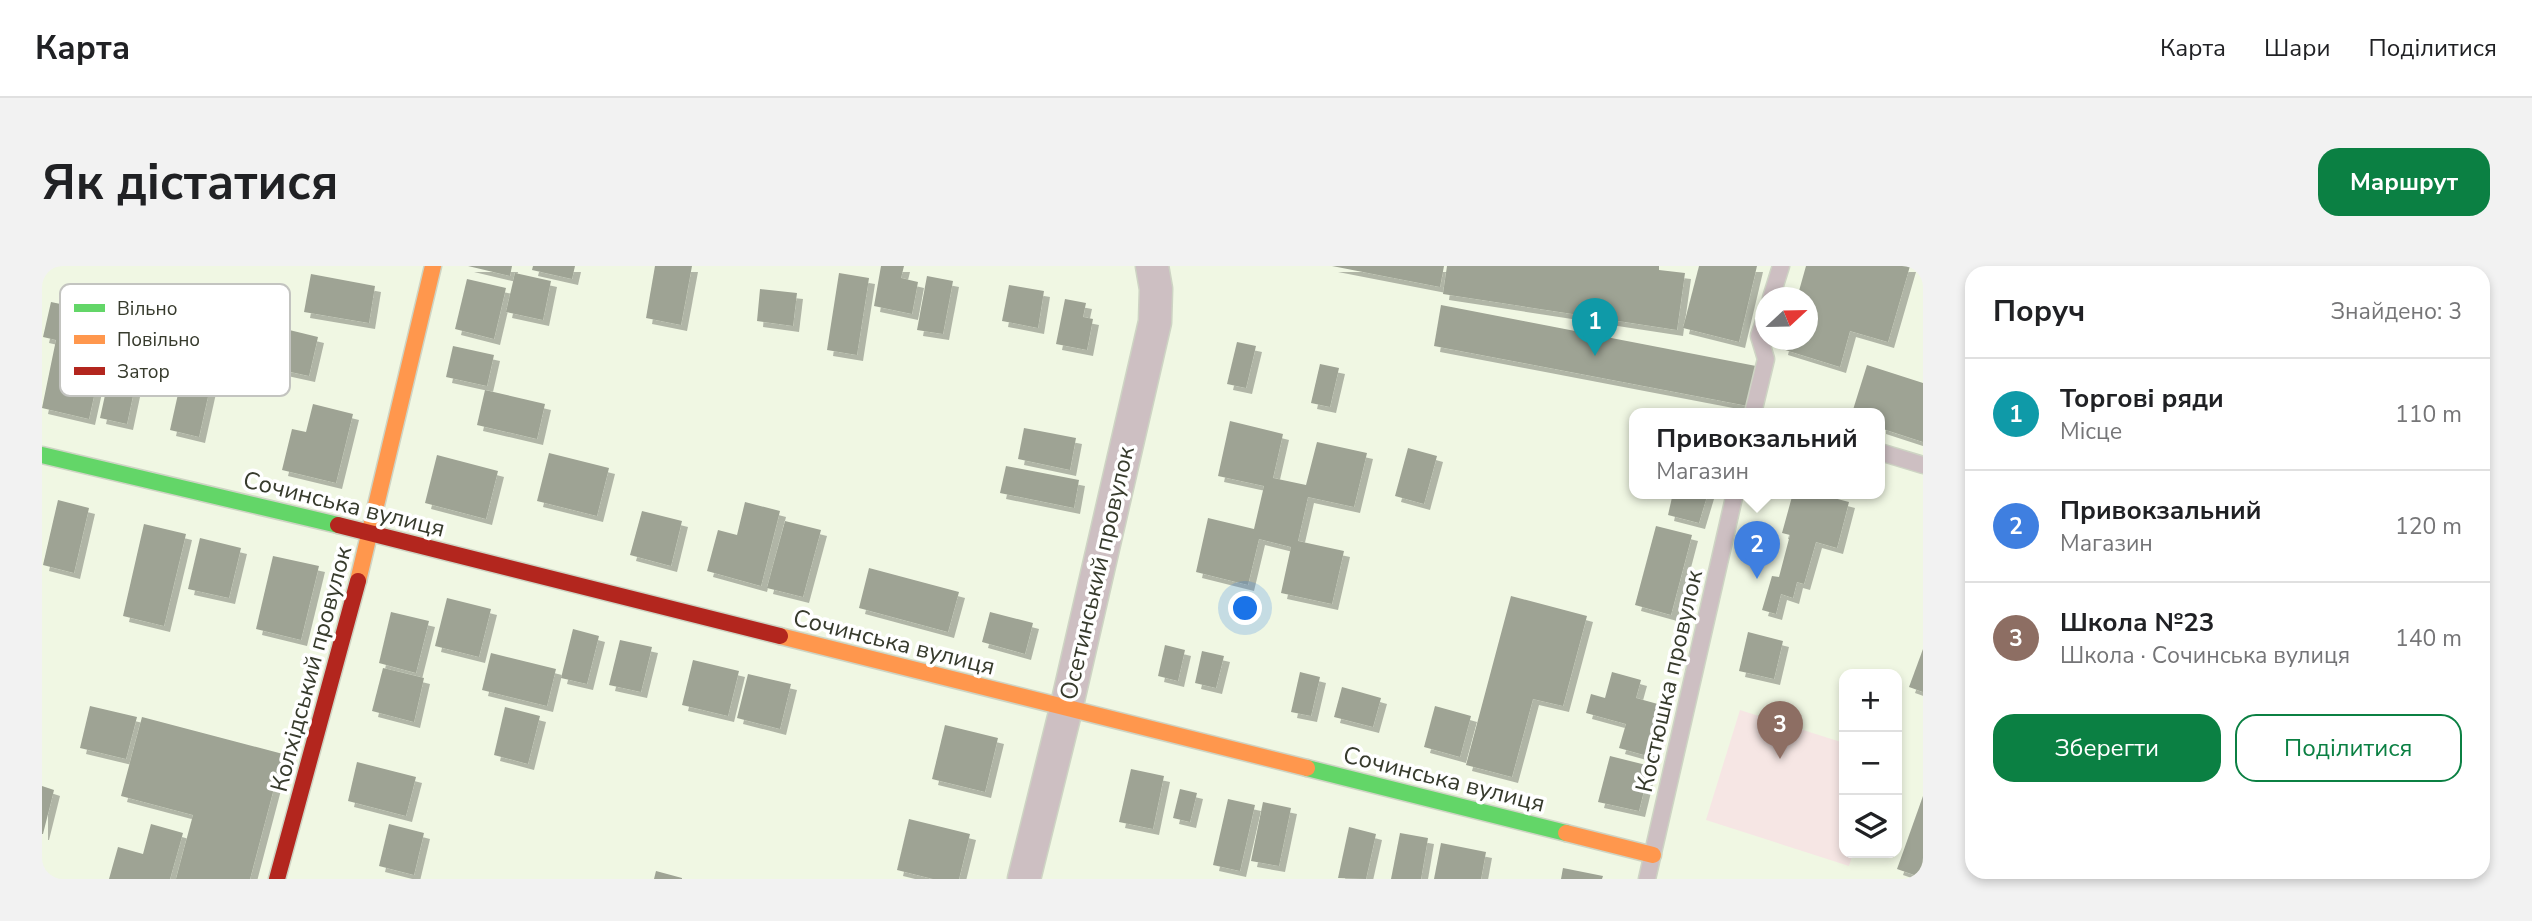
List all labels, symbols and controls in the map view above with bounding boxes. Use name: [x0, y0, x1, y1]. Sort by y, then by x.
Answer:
text: Карта: [35, 26, 130, 71]
text: Карта: [2160, 32, 2226, 64]
text: Шари: [2264, 32, 2331, 64]
text: Поділитися: [2369, 32, 2497, 64]
button: Маршрут: [2318, 148, 2490, 216]
text: Як дістатися: [42, 149, 338, 216]
legend: [60, 284, 290, 396]
north arrow: [1755, 287, 1818, 350]
text: Поруч: [1993, 291, 2085, 332]
text: Вільно: [117, 296, 177, 322]
text: Знайдено: 3: [2330, 296, 2462, 327]
pin: 1: [1572, 298, 1618, 356]
text: Повільно: [117, 327, 200, 353]
text: Затор: [117, 359, 170, 385]
text: Торгові ряди: [2060, 381, 2224, 416]
text: 1: [2009, 399, 2023, 430]
text: 110 m: [2395, 399, 2462, 430]
popup: [1629, 408, 1885, 499]
text: Місце: [2060, 416, 2122, 447]
text: Привокзальний: [1656, 421, 1858, 456]
street label: Осетинський провулок: [1052, 443, 1142, 703]
text: Магазин: [1656, 456, 1749, 487]
street label: Сочинська вулиця: [240, 463, 448, 545]
text: Привокзальний: [2060, 493, 2261, 528]
text: 2: [2009, 511, 2023, 542]
text: 120 m: [2395, 511, 2462, 542]
pin: 2: [1734, 521, 1780, 579]
text: Магазин: [2060, 528, 2153, 559]
street label: Колхідський провулок: [263, 542, 359, 795]
street label: Костюшка провулок: [1628, 566, 1710, 795]
your location: [1228, 591, 1262, 625]
street label: Сочинська вулиця: [790, 601, 998, 683]
text: Школа №23: [2060, 605, 2214, 640]
text: 3: [2009, 623, 2023, 654]
text: 140 m: [2395, 623, 2462, 654]
text: Школа · Сочинська вулиця: [2060, 640, 2350, 671]
map controls: [1839, 669, 1902, 858]
button: +: [1839, 669, 1902, 732]
pin: 3: [1757, 701, 1803, 759]
button: Зберегти: [1993, 714, 2221, 782]
button: Поділитися: [2235, 714, 2462, 782]
button: −: [1839, 732, 1902, 795]
street label: Сочинська вулиця: [1340, 738, 1548, 820]
button: layers: [1839, 795, 1902, 858]

